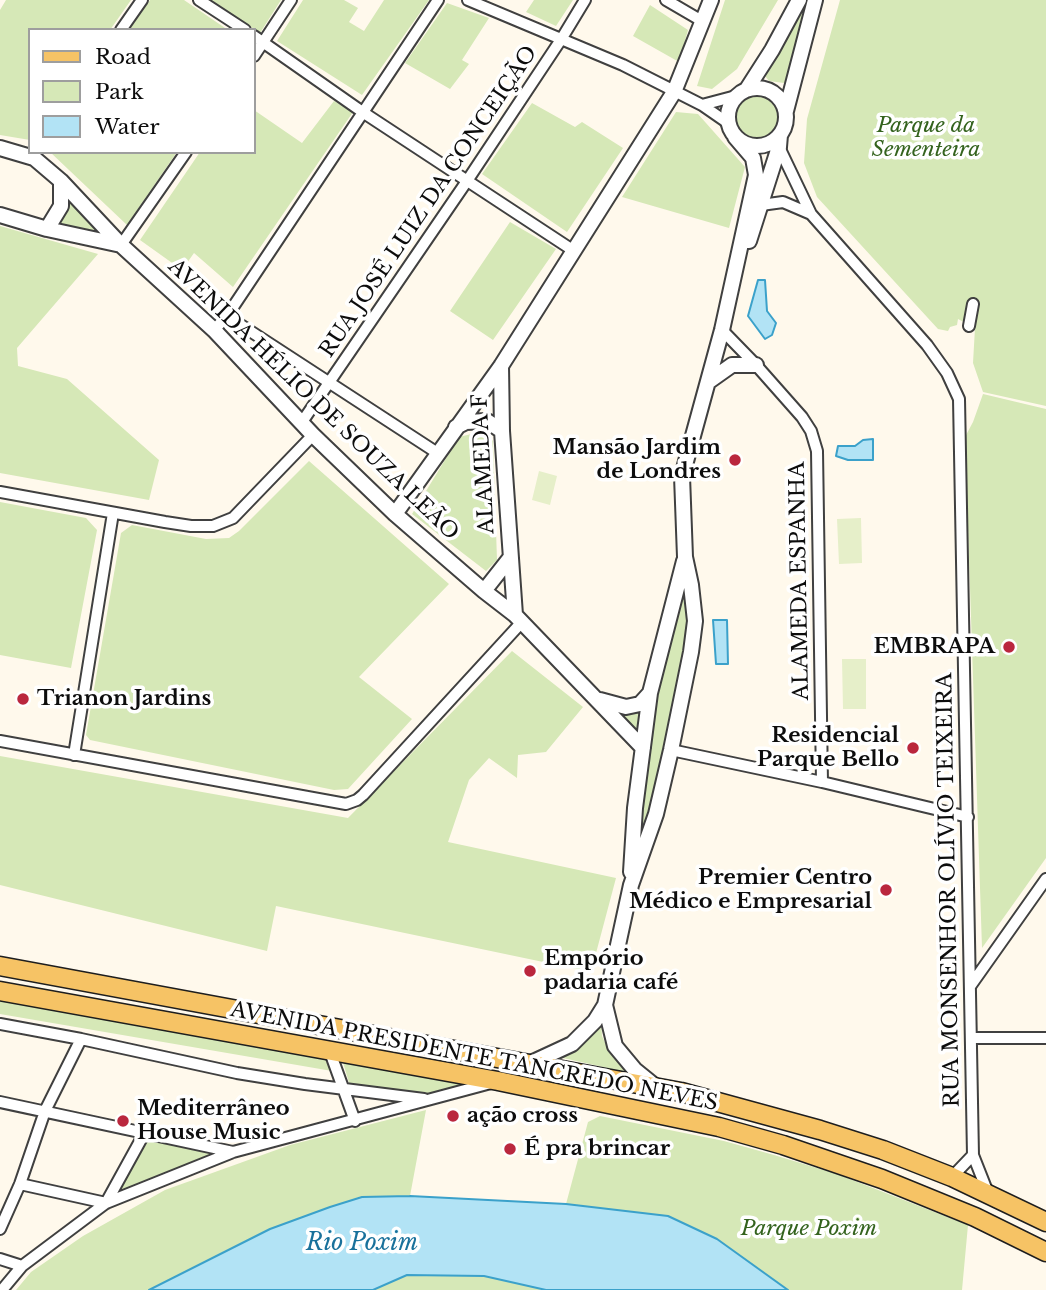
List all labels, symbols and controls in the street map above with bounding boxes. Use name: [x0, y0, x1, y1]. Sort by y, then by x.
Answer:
legend: [28, 28, 256, 154]
street label: RUA JOSÉ LUIZ DA CONCEIÇÃO: [315, 41, 543, 363]
text: Road: [95, 44, 151, 70]
text: Park: [95, 79, 144, 105]
park label: Parque da Sementeira: [872, 113, 980, 163]
text: Water: [95, 114, 159, 140]
street label: AVENIDA HÉLIO DE SOUZA LEÃO: [163, 254, 463, 546]
street label: ALAMEDA F: [468, 393, 500, 535]
place label: Mansão Jardim de Londres: [553, 435, 721, 485]
marker: Mansão Jardim de Londres: [727, 452, 743, 468]
street label: ALAMEDA ESPANHA: [785, 461, 815, 701]
place label: EMBRAPA: [873, 634, 995, 660]
marker: EMBRAPA: [1001, 639, 1017, 655]
street label: RUA MONSENHOR OLÍVIO TEIXEIRA: [933, 672, 965, 1108]
place label: Trianon Jardins: [37, 686, 211, 712]
marker: Trianon Jardins: [15, 691, 31, 707]
place label: Residencial Parque Bello: [757, 723, 899, 773]
marker: Residencial Parque Bello: [905, 740, 921, 756]
place label: Premier Centro Médico e Empresarial: [629, 865, 872, 915]
marker: Premier Centro Médico e Empresarial: [878, 882, 894, 898]
place label: Empório padaria café: [544, 946, 678, 996]
marker: Empório padaria café: [522, 963, 538, 979]
street label: AVENIDA PRESIDENTE TANCREDO NEVES: [228, 997, 720, 1117]
place label: Mediterrâneo House Music: [137, 1096, 290, 1146]
place label: ação cross: [467, 1103, 578, 1129]
marker: ação cross: [445, 1108, 461, 1124]
marker: Mediterrâneo House Music: [115, 1113, 131, 1129]
place label: É pra brincar: [524, 1136, 670, 1162]
marker: É pra brincar: [502, 1141, 518, 1157]
park label: Parque Poxim: [741, 1216, 877, 1242]
water label: Rio Poxim: [306, 1230, 418, 1258]

